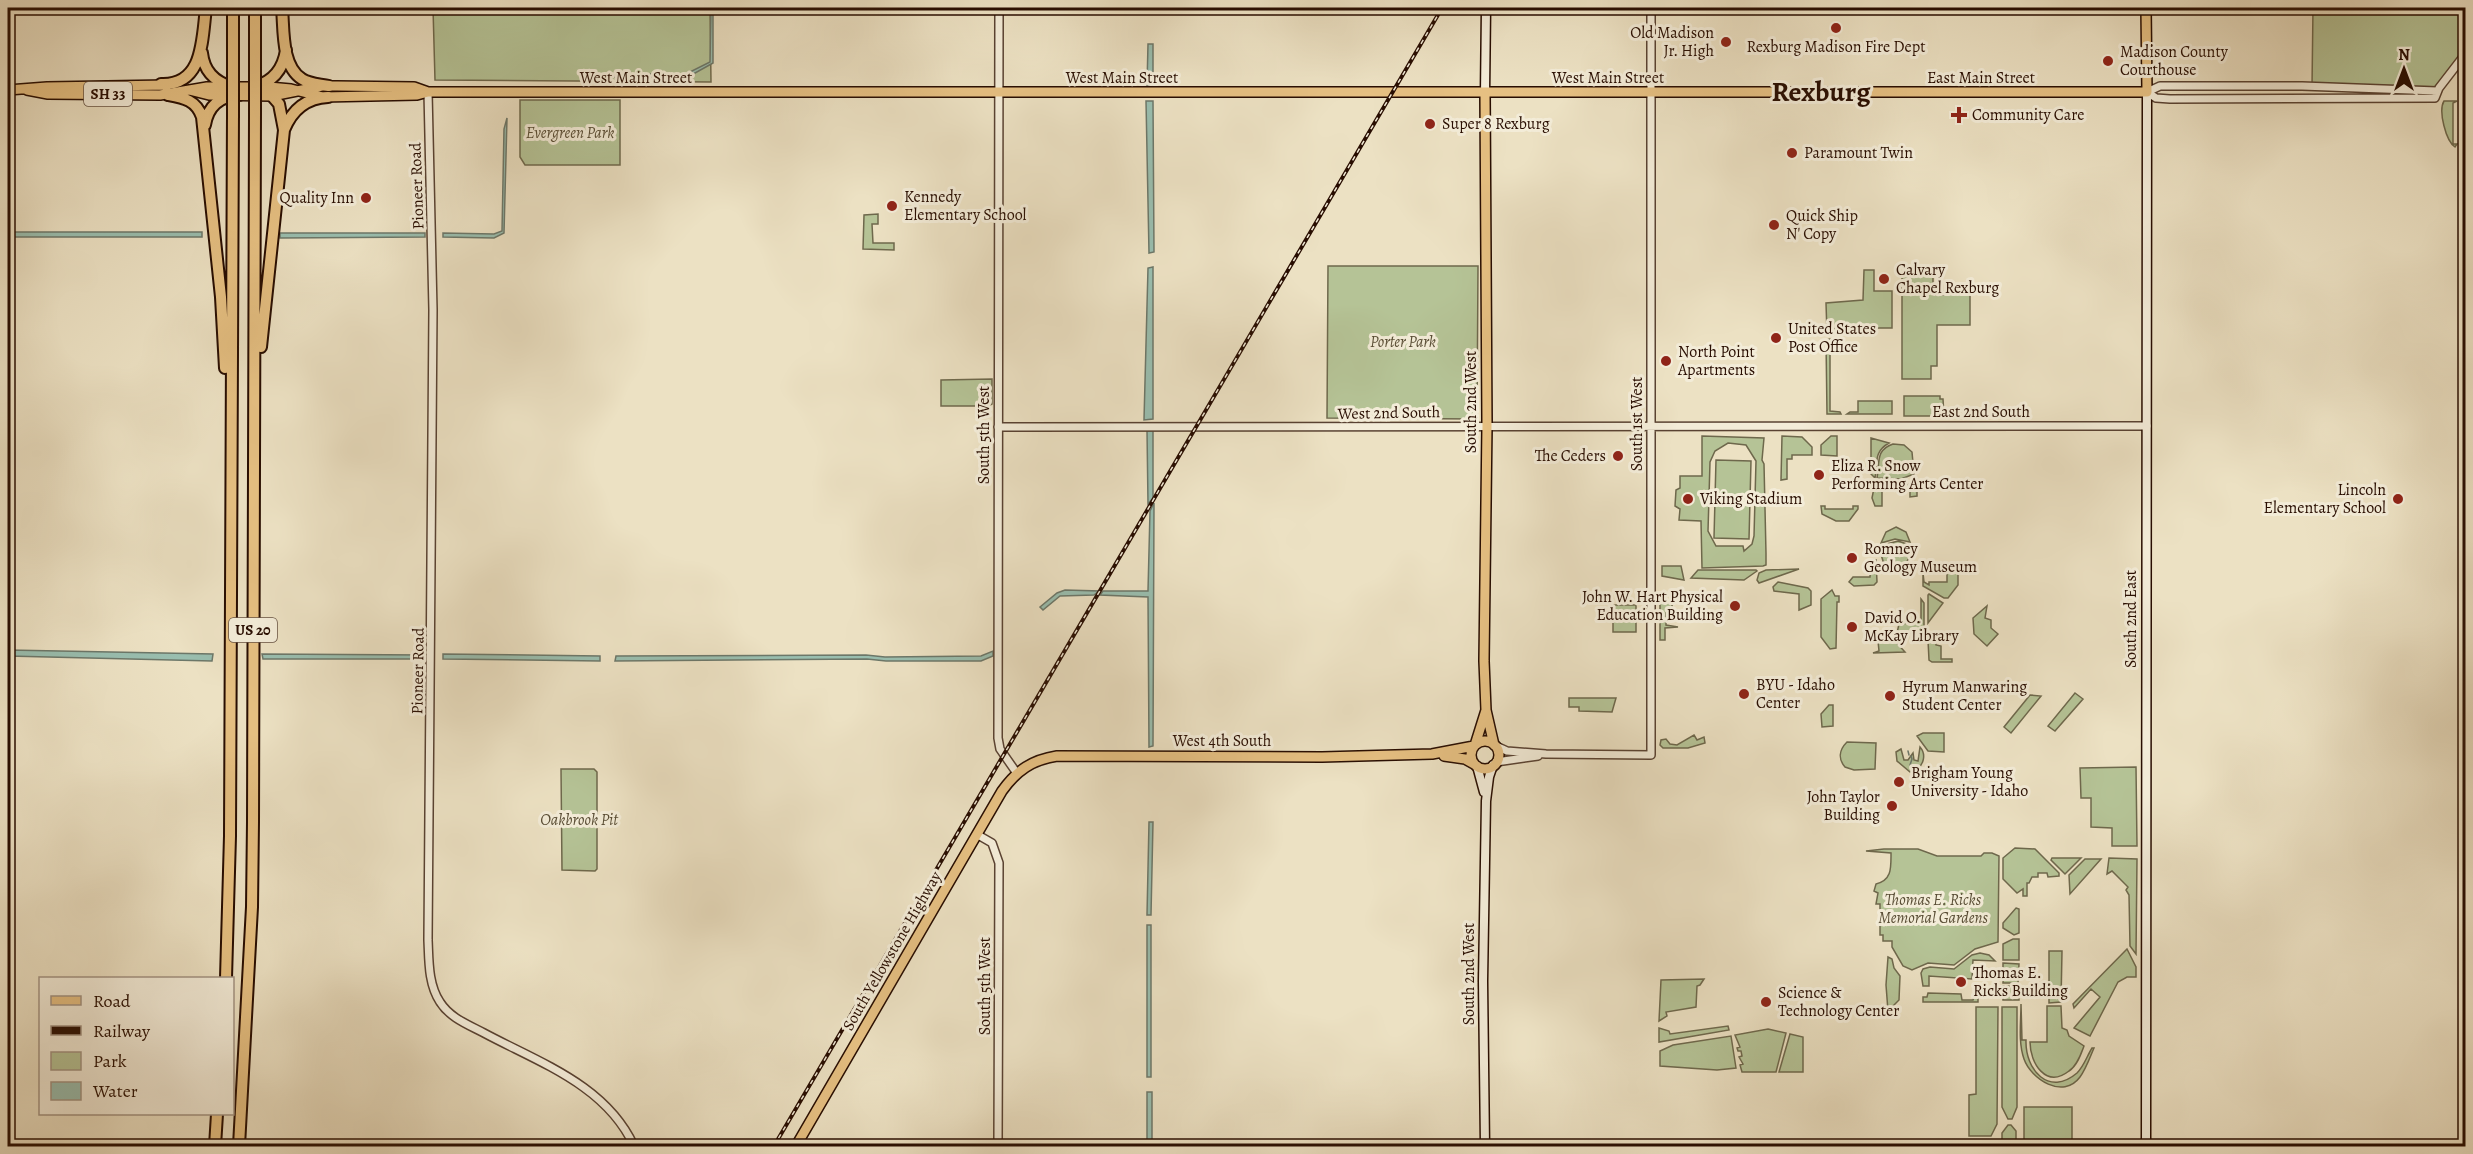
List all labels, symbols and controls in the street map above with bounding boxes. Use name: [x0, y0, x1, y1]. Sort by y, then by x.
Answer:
marker: Rexburg Madison Fire Dept: [1829, 21, 1843, 35]
place label: Old Madison Jr. High: [1630, 22, 1714, 62]
marker: Old Madison Jr. High: [1719, 35, 1733, 49]
place label: Rexburg Madison Fire Dept: [1747, 36, 1925, 58]
north arrow: [2374, 39, 2434, 99]
place label: Madison County Courthouse: [2120, 41, 2229, 81]
text: N: [2398, 44, 2410, 66]
marker: Madison County Courthouse: [2101, 54, 2115, 68]
street label: West Main Street: [579, 67, 692, 89]
street label: West Main Street: [1065, 67, 1178, 89]
street label: West Main Street: [1551, 67, 1664, 89]
street label: East Main Street: [1927, 67, 2035, 89]
district label: Rexburg: [1771, 73, 1871, 111]
road number: SH 33: [84, 82, 132, 106]
place label: Community Care: [1972, 104, 2084, 126]
marker: Community Care: [1950, 106, 1968, 124]
place label: Super 8 Rexburg: [1442, 113, 1550, 135]
marker: Super 8 Rexburg: [1423, 117, 1437, 131]
park label: Evergreen Park: [526, 122, 614, 144]
street label: Pioneer Road: [404, 142, 430, 230]
place label: Paramount Twin: [1804, 142, 1913, 164]
marker: Paramount Twin: [1785, 146, 1799, 160]
place label: Kennedy Elementary School: [904, 186, 1027, 226]
place label: Quality Inn: [280, 187, 354, 209]
marker: Quality Inn: [359, 191, 373, 205]
marker: Kennedy Elementary School: [885, 199, 899, 213]
place label: Quick Ship N' Copy: [1786, 205, 1858, 245]
marker: Quick Ship N' Copy: [1767, 218, 1781, 232]
place label: Calvary Chapel Rexburg: [1896, 259, 1999, 299]
marker: Calvary Chapel Rexburg: [1877, 272, 1891, 286]
place label: United States Post Office: [1788, 318, 1876, 358]
park label: Porter Park: [1370, 331, 1436, 353]
marker: United States Post Office: [1769, 331, 1783, 345]
place label: North Point Apartments: [1677, 341, 1755, 381]
street label: South 2nd West: [1460, 351, 1482, 453]
marker: North Point Apartments: [1659, 354, 1673, 368]
street label: South 1st West: [1626, 377, 1648, 471]
street label: South 5th West: [973, 386, 995, 484]
street label: West 2nd South: [1337, 401, 1441, 425]
street label: East 2nd South: [1932, 401, 2031, 423]
place label: The Ceders: [1535, 445, 1606, 467]
marker: The Ceders: [1611, 449, 1625, 463]
place label: Eliza R. Snow Performing Arts Center: [1831, 455, 1984, 495]
marker: Eliza R. Snow Performing Arts Center: [1812, 468, 1826, 482]
place label: Lincoln Elementary School: [2263, 479, 2386, 519]
place label: Viking Stadium: [1699, 488, 1802, 510]
marker: Viking Stadium: [1681, 492, 1695, 506]
marker: Lincoln Elementary School: [2391, 492, 2405, 506]
place label: Romney Geology Museum: [1864, 538, 1977, 578]
marker: Romney Geology Museum: [1845, 551, 1859, 565]
street label: South 2nd East: [2120, 570, 2142, 668]
place label: John W. Hart Physical Education Building: [1582, 586, 1723, 626]
marker: John W. Hart Physical Education Building: [1728, 599, 1742, 613]
place label: David O. McKay Library: [1864, 607, 1959, 647]
road number: US 20: [229, 618, 277, 642]
marker: David O. McKay Library: [1845, 620, 1859, 634]
street label: Pioneer Road: [406, 627, 430, 715]
place label: BYU - Idaho Center: [1756, 674, 1835, 714]
place label: Hyrum Manwaring Student Center: [1902, 676, 2027, 716]
marker: BYU - Idaho Center: [1737, 687, 1751, 701]
marker: Hyrum Manwaring Student Center: [1883, 689, 1897, 703]
street label: West 4th South: [1172, 730, 1272, 752]
place label: Brigham Young University - Idaho: [1911, 762, 2028, 802]
marker: Brigham Young University - Idaho: [1892, 775, 1906, 789]
place label: John Taylor Building: [1807, 786, 1880, 826]
marker: John Taylor Building: [1885, 799, 1899, 813]
park label: Oakbrook Pit: [540, 809, 619, 831]
street label: South Yellowstone Highway: [837, 867, 947, 1035]
park label: Thomas E. Ricks Memorial Gardens: [1878, 889, 1988, 929]
street label: South 2nd West: [1458, 923, 1480, 1025]
street label: South 5th West: [974, 937, 996, 1035]
place label: Thomas E. Ricks Building: [1973, 962, 2068, 1002]
marker: Thomas E. Ricks Building: [1954, 975, 1968, 989]
legend: [39, 977, 234, 1115]
place label: Science & Technology Center: [1778, 982, 1899, 1022]
text: Road: [93, 989, 131, 1013]
marker: Science & Technology Center: [1759, 995, 1773, 1009]
text: Railway: [93, 1019, 151, 1043]
text: Park: [93, 1049, 127, 1073]
text: Water: [92, 1079, 138, 1103]

